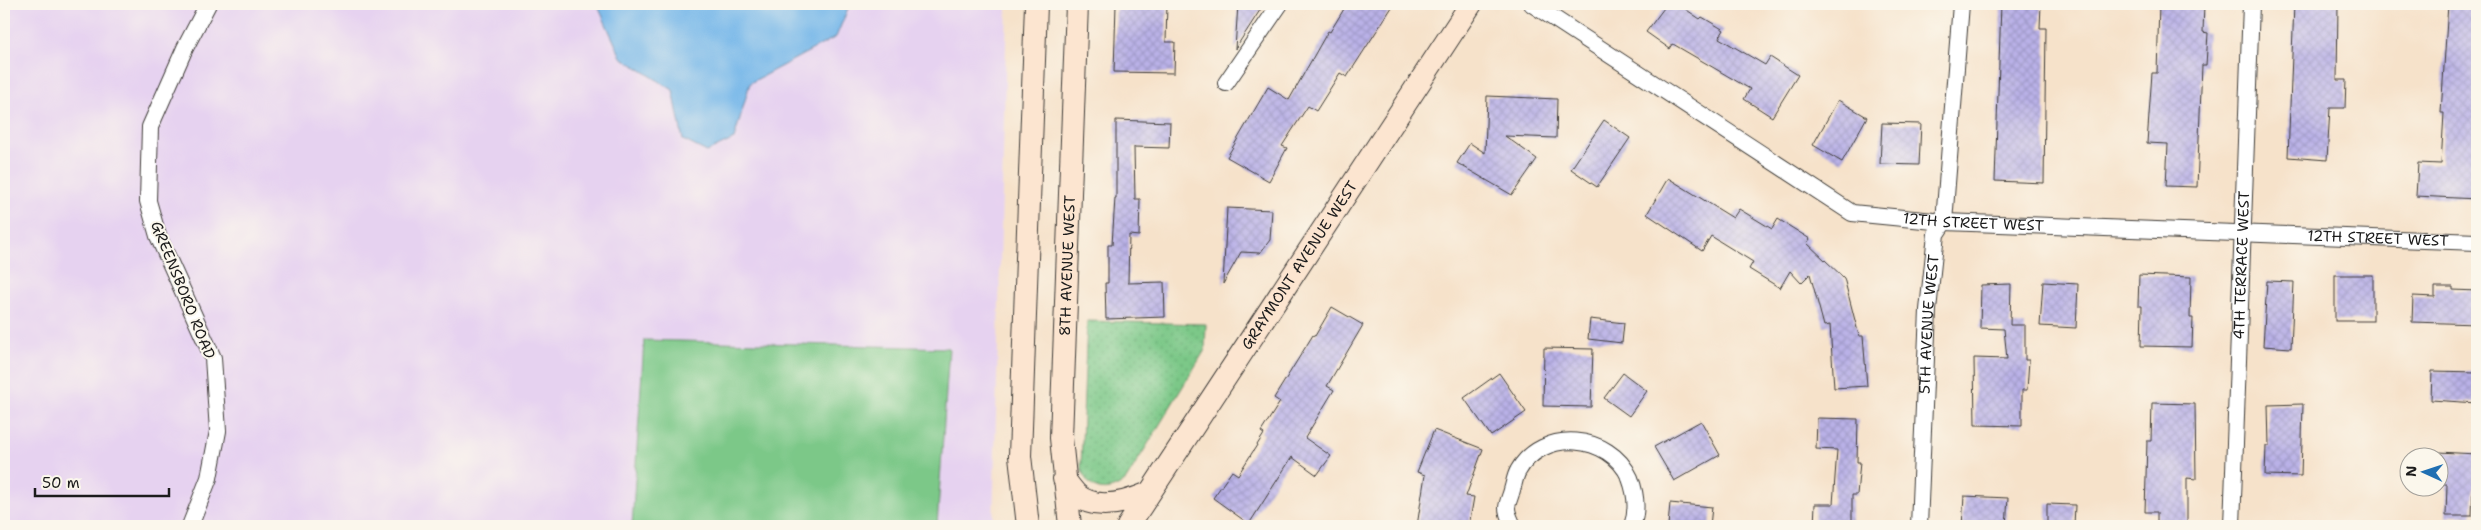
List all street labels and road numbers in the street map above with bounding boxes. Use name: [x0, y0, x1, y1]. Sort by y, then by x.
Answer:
street label: GRAYMONT AVENUE WEST: [1237, 177, 1362, 353]
street label: 4TH TERRACE WEST: [2229, 190, 2254, 340]
street label: 8TH AVENUE WEST: [1055, 195, 1080, 336]
street label: 12TH STREET WEST: [1902, 208, 2044, 236]
street label: GREENSBORO ROAD: [146, 218, 220, 362]
street label: 12TH STREET WEST: [2307, 226, 2449, 251]
street label: 5TH AVENUE WEST: [1915, 253, 1944, 395]

